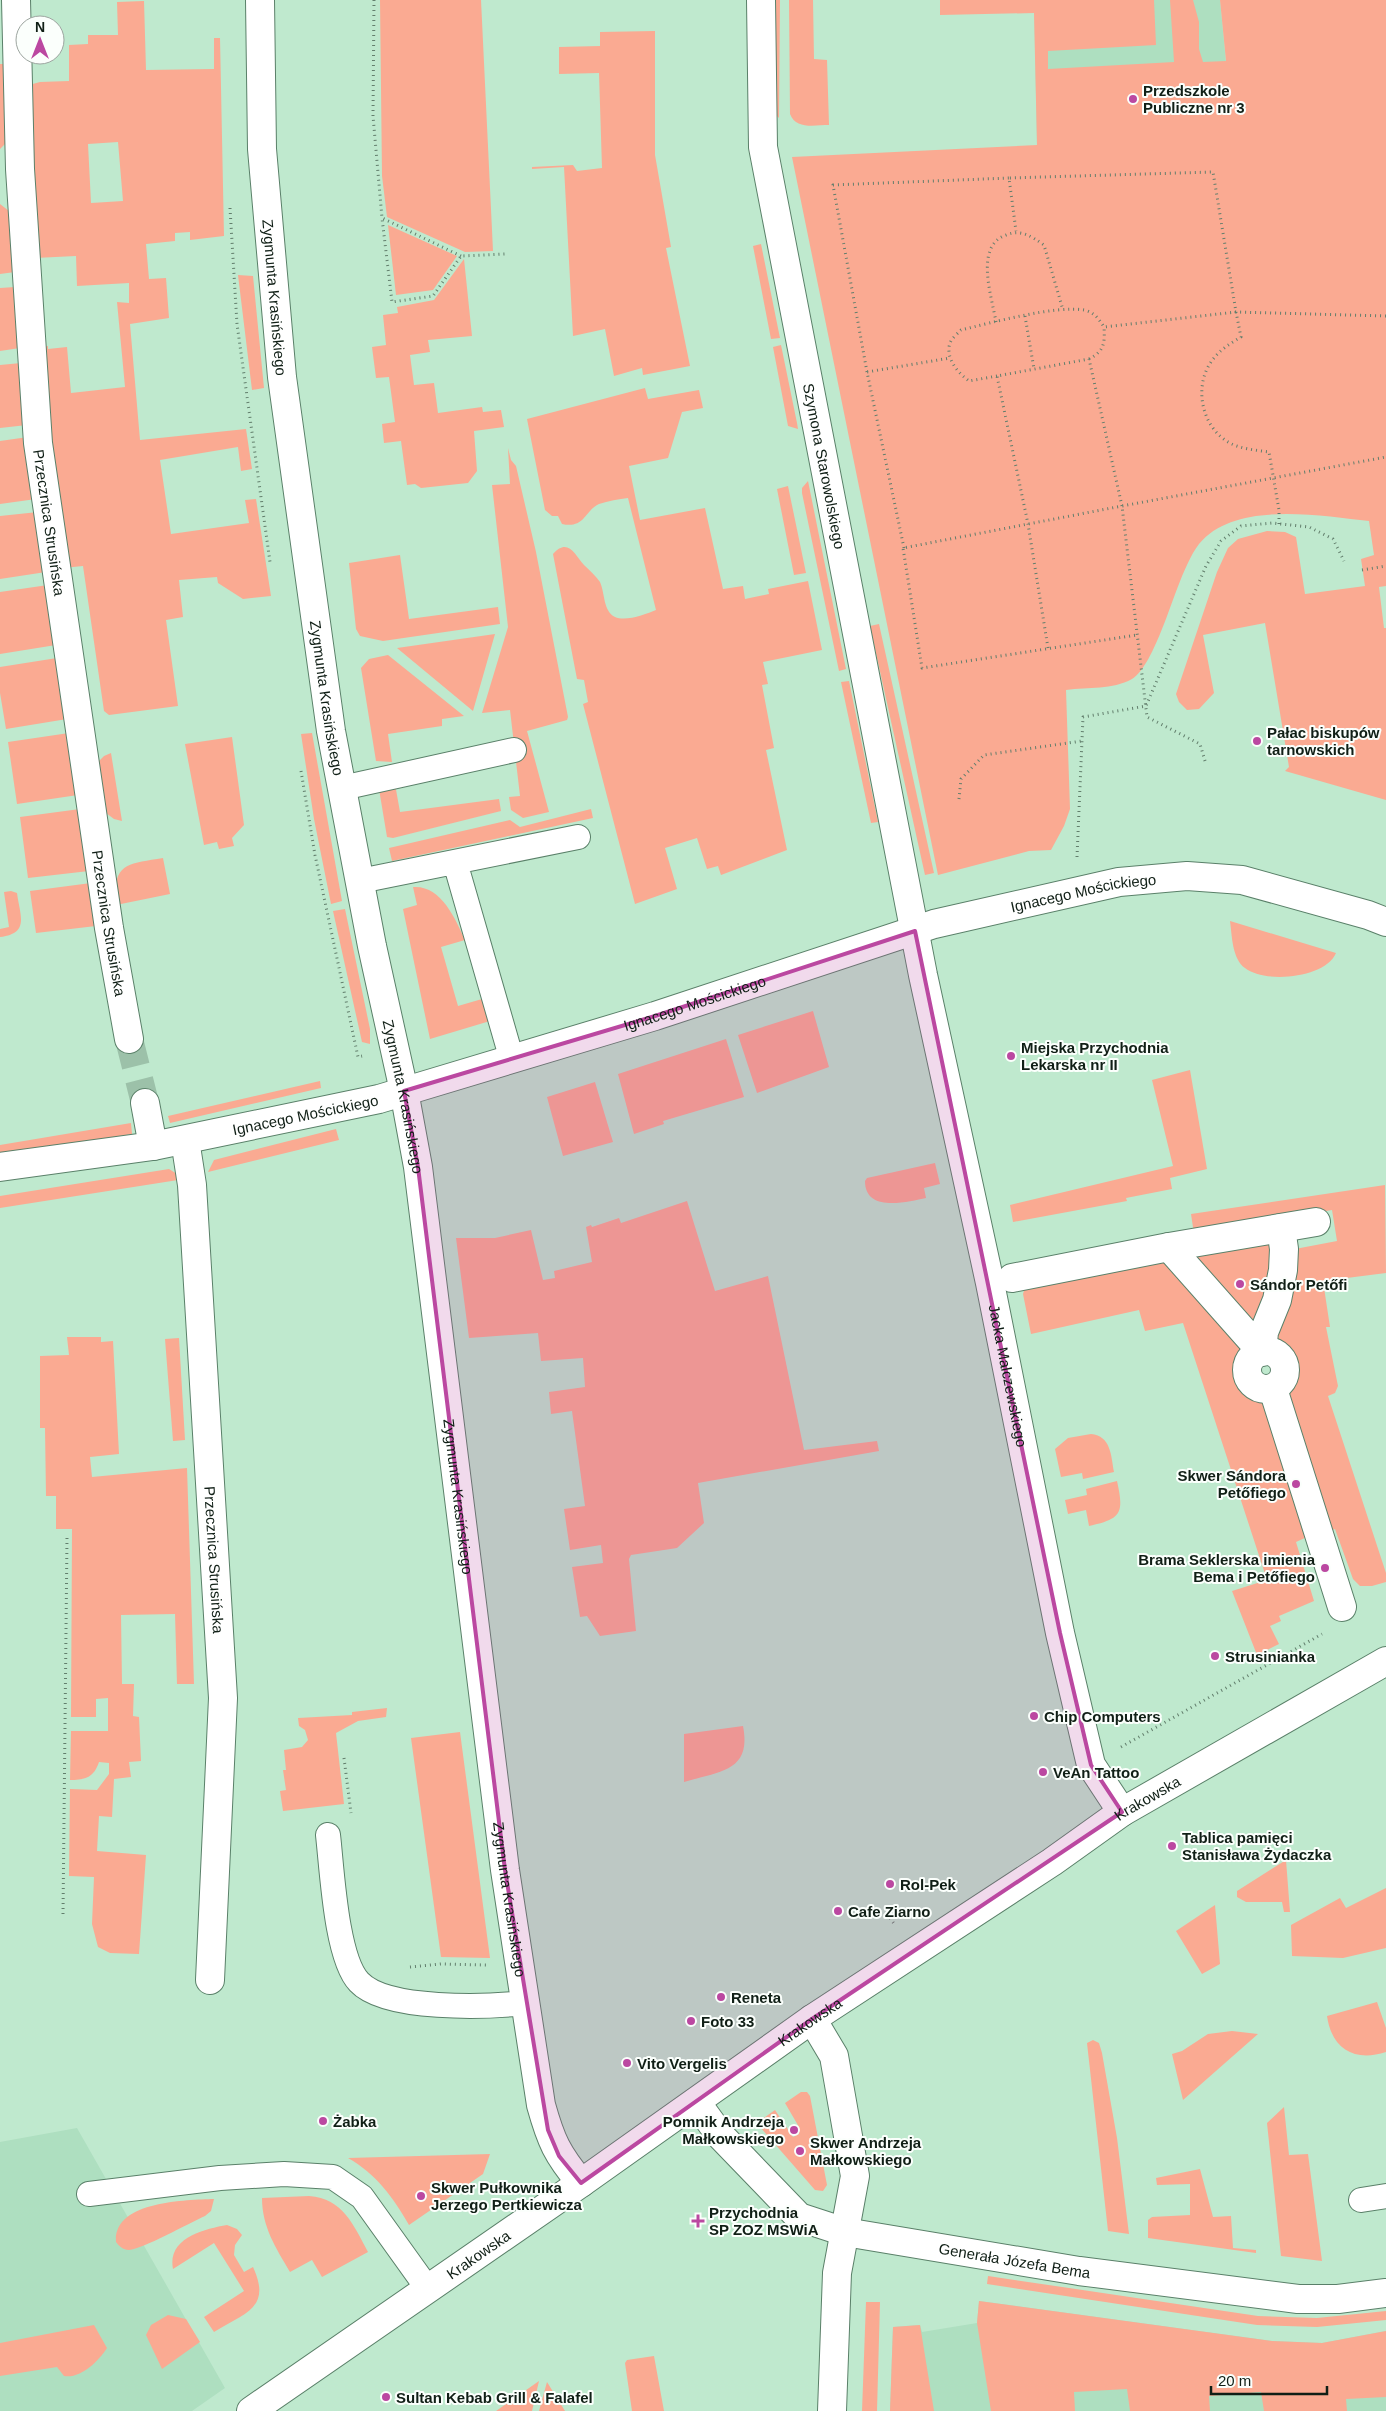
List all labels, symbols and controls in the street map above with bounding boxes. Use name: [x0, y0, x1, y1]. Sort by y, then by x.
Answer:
north arrow: [15, 15, 65, 65]
text: N: [35, 19, 45, 35]
place label: Przedszkole Publiczne nr 3: [1143, 82, 1245, 116]
marker: Przedszkole Publiczne nr 3: [1127, 93, 1139, 105]
street label: Zygmunta Krasińskiego: [260, 219, 290, 376]
street label: Szymona Starowolskiego: [800, 382, 849, 550]
street label: Przecznica Strusińska: [31, 448, 69, 597]
street label: Zygmunta Krasińskiego: [307, 619, 348, 777]
place label: Pałac biskupów tarnowskich: [1267, 724, 1380, 758]
marker: Pałac biskupów tarnowskich: [1251, 735, 1263, 747]
street label: Przecznica Strusińska: [89, 849, 130, 998]
street label: Ignacego Mościckiego: [1009, 870, 1157, 915]
street label: Ignacego Mościckiego: [621, 972, 768, 1034]
street label: Zygmunta Krasińskiego: [380, 1018, 427, 1174]
place label: Miejska Przychodnia Lekarska nr II: [1021, 1039, 1169, 1073]
marker: Miejska Przychodnia Lekarska nr II: [1005, 1050, 1017, 1062]
street label: Ignacego Mościckiego: [231, 1091, 380, 1138]
place label: Sándor Petőfi: [1250, 1276, 1348, 1293]
marker: Sándor Petőfi: [1234, 1278, 1246, 1290]
street label: Jacka Malczewskiego: [986, 1303, 1031, 1448]
street label: Zygmunta Krasińskiego: [441, 1418, 477, 1575]
place label: Skwer Sándora Petőfiego: [1178, 1467, 1287, 1501]
marker: Skwer Sándora Petőfiego: [1290, 1478, 1302, 1490]
street label: Przecznica Strusińska: [202, 1486, 228, 1635]
place label: Brama Seklerska imienia Bema i Petőfiego: [1138, 1551, 1316, 1585]
marker: Brama Seklerska imienia Bema i Petőfiego: [1319, 1562, 1331, 1574]
place label: Strusinianka: [1225, 1648, 1316, 1665]
marker: Strusinianka: [1209, 1650, 1221, 1662]
place label: Chip Computers: [1044, 1708, 1161, 1725]
marker: Chip Computers: [1028, 1710, 1040, 1722]
place label: VeAn Tattoo: [1053, 1764, 1139, 1781]
marker: VeAn Tattoo: [1037, 1766, 1049, 1778]
street label: Krakowska: [1111, 1772, 1184, 1824]
street label: Zygmunta Krasińskiego: [491, 1821, 530, 1978]
place label: Tablica pamięci Stanisława Żydaczka: [1182, 1829, 1332, 1863]
marker: Tablica pamięci Stanisława Żydaczka: [1166, 1840, 1178, 1852]
place label: Rol-Pek: [900, 1876, 957, 1893]
marker: Rol-Pek: [884, 1878, 896, 1890]
place label: Cafe Ziarno: [848, 1903, 931, 1920]
marker: Cafe Ziarno: [832, 1905, 844, 1917]
place label: Reneta: [731, 1989, 782, 2006]
marker: Reneta: [715, 1991, 727, 2003]
street label: Krakowska: [774, 1993, 845, 2049]
place label: Foto 33: [701, 2013, 754, 2030]
marker: Foto 33: [685, 2015, 697, 2027]
place label: Vito Vergelis: [637, 2055, 727, 2072]
marker: Vito Vergelis: [621, 2057, 633, 2069]
place label: Żabka: [333, 2113, 377, 2130]
place label: Pomnik Andrzeja Małkowskiego: [663, 2113, 785, 2147]
marker: Żabka: [317, 2115, 329, 2127]
marker: Pomnik Andrzeja Małkowskiego: [788, 2124, 800, 2136]
place label: Skwer Andrzeja Małkowskiego: [810, 2134, 922, 2168]
marker: Skwer Andrzeja Małkowskiego: [794, 2145, 806, 2157]
place label: Skwer Pułkownika Jerzego Pertkiewicza: [431, 2179, 583, 2213]
marker: Skwer Pułkownika Jerzego Pertkiewicza: [415, 2190, 427, 2202]
place label: Przychodnia SP ZOZ MSWiA: [709, 2204, 819, 2238]
marker: Przychodnia SP ZOZ MSWiA: [691, 2214, 705, 2228]
street label: Krakowska: [443, 2226, 514, 2282]
street label: Generała Józefa Bema: [938, 2239, 1092, 2281]
scale bar: [1211, 2364, 1327, 2396]
text: 20 m: [1218, 2372, 1251, 2389]
place label: Sultan Kebab Grill & Falafel: [396, 2389, 593, 2406]
marker: Sultan Kebab Grill & Falafel: [380, 2391, 392, 2403]

